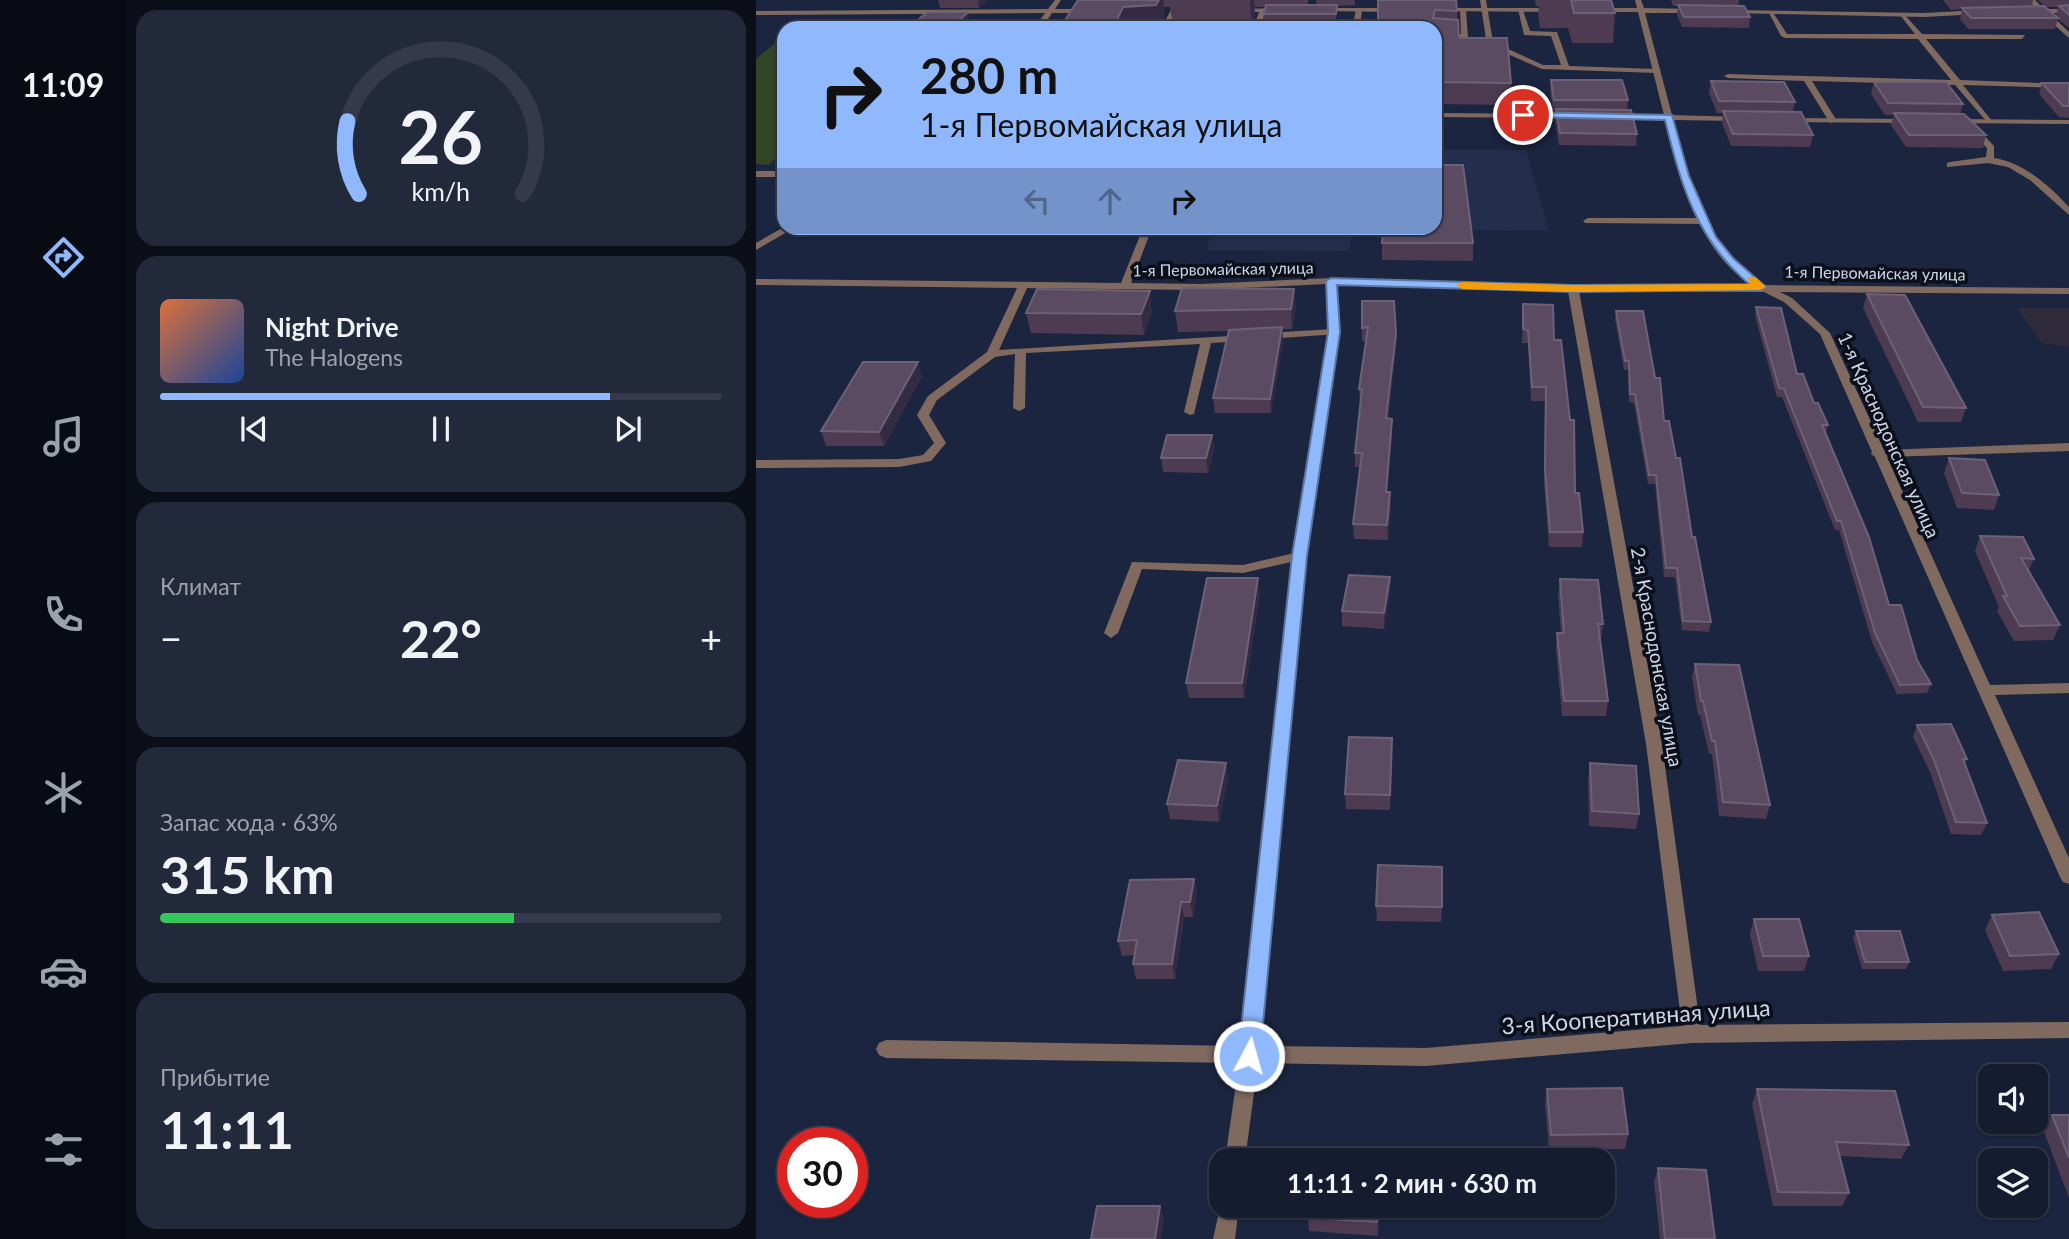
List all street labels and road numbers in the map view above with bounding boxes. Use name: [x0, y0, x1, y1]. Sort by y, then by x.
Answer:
street label: 1-я Первомайская улица: [1132, 257, 1314, 280]
street label: 1-я Первомайская улица: [1784, 261, 1966, 284]
street label: 1-я Краснодонская улица: [1834, 328, 1945, 541]
street label: 2-я Краснодонская улица: [1627, 545, 1688, 769]
street label: 3-я Кооперативная улица: [1501, 993, 1771, 1039]

